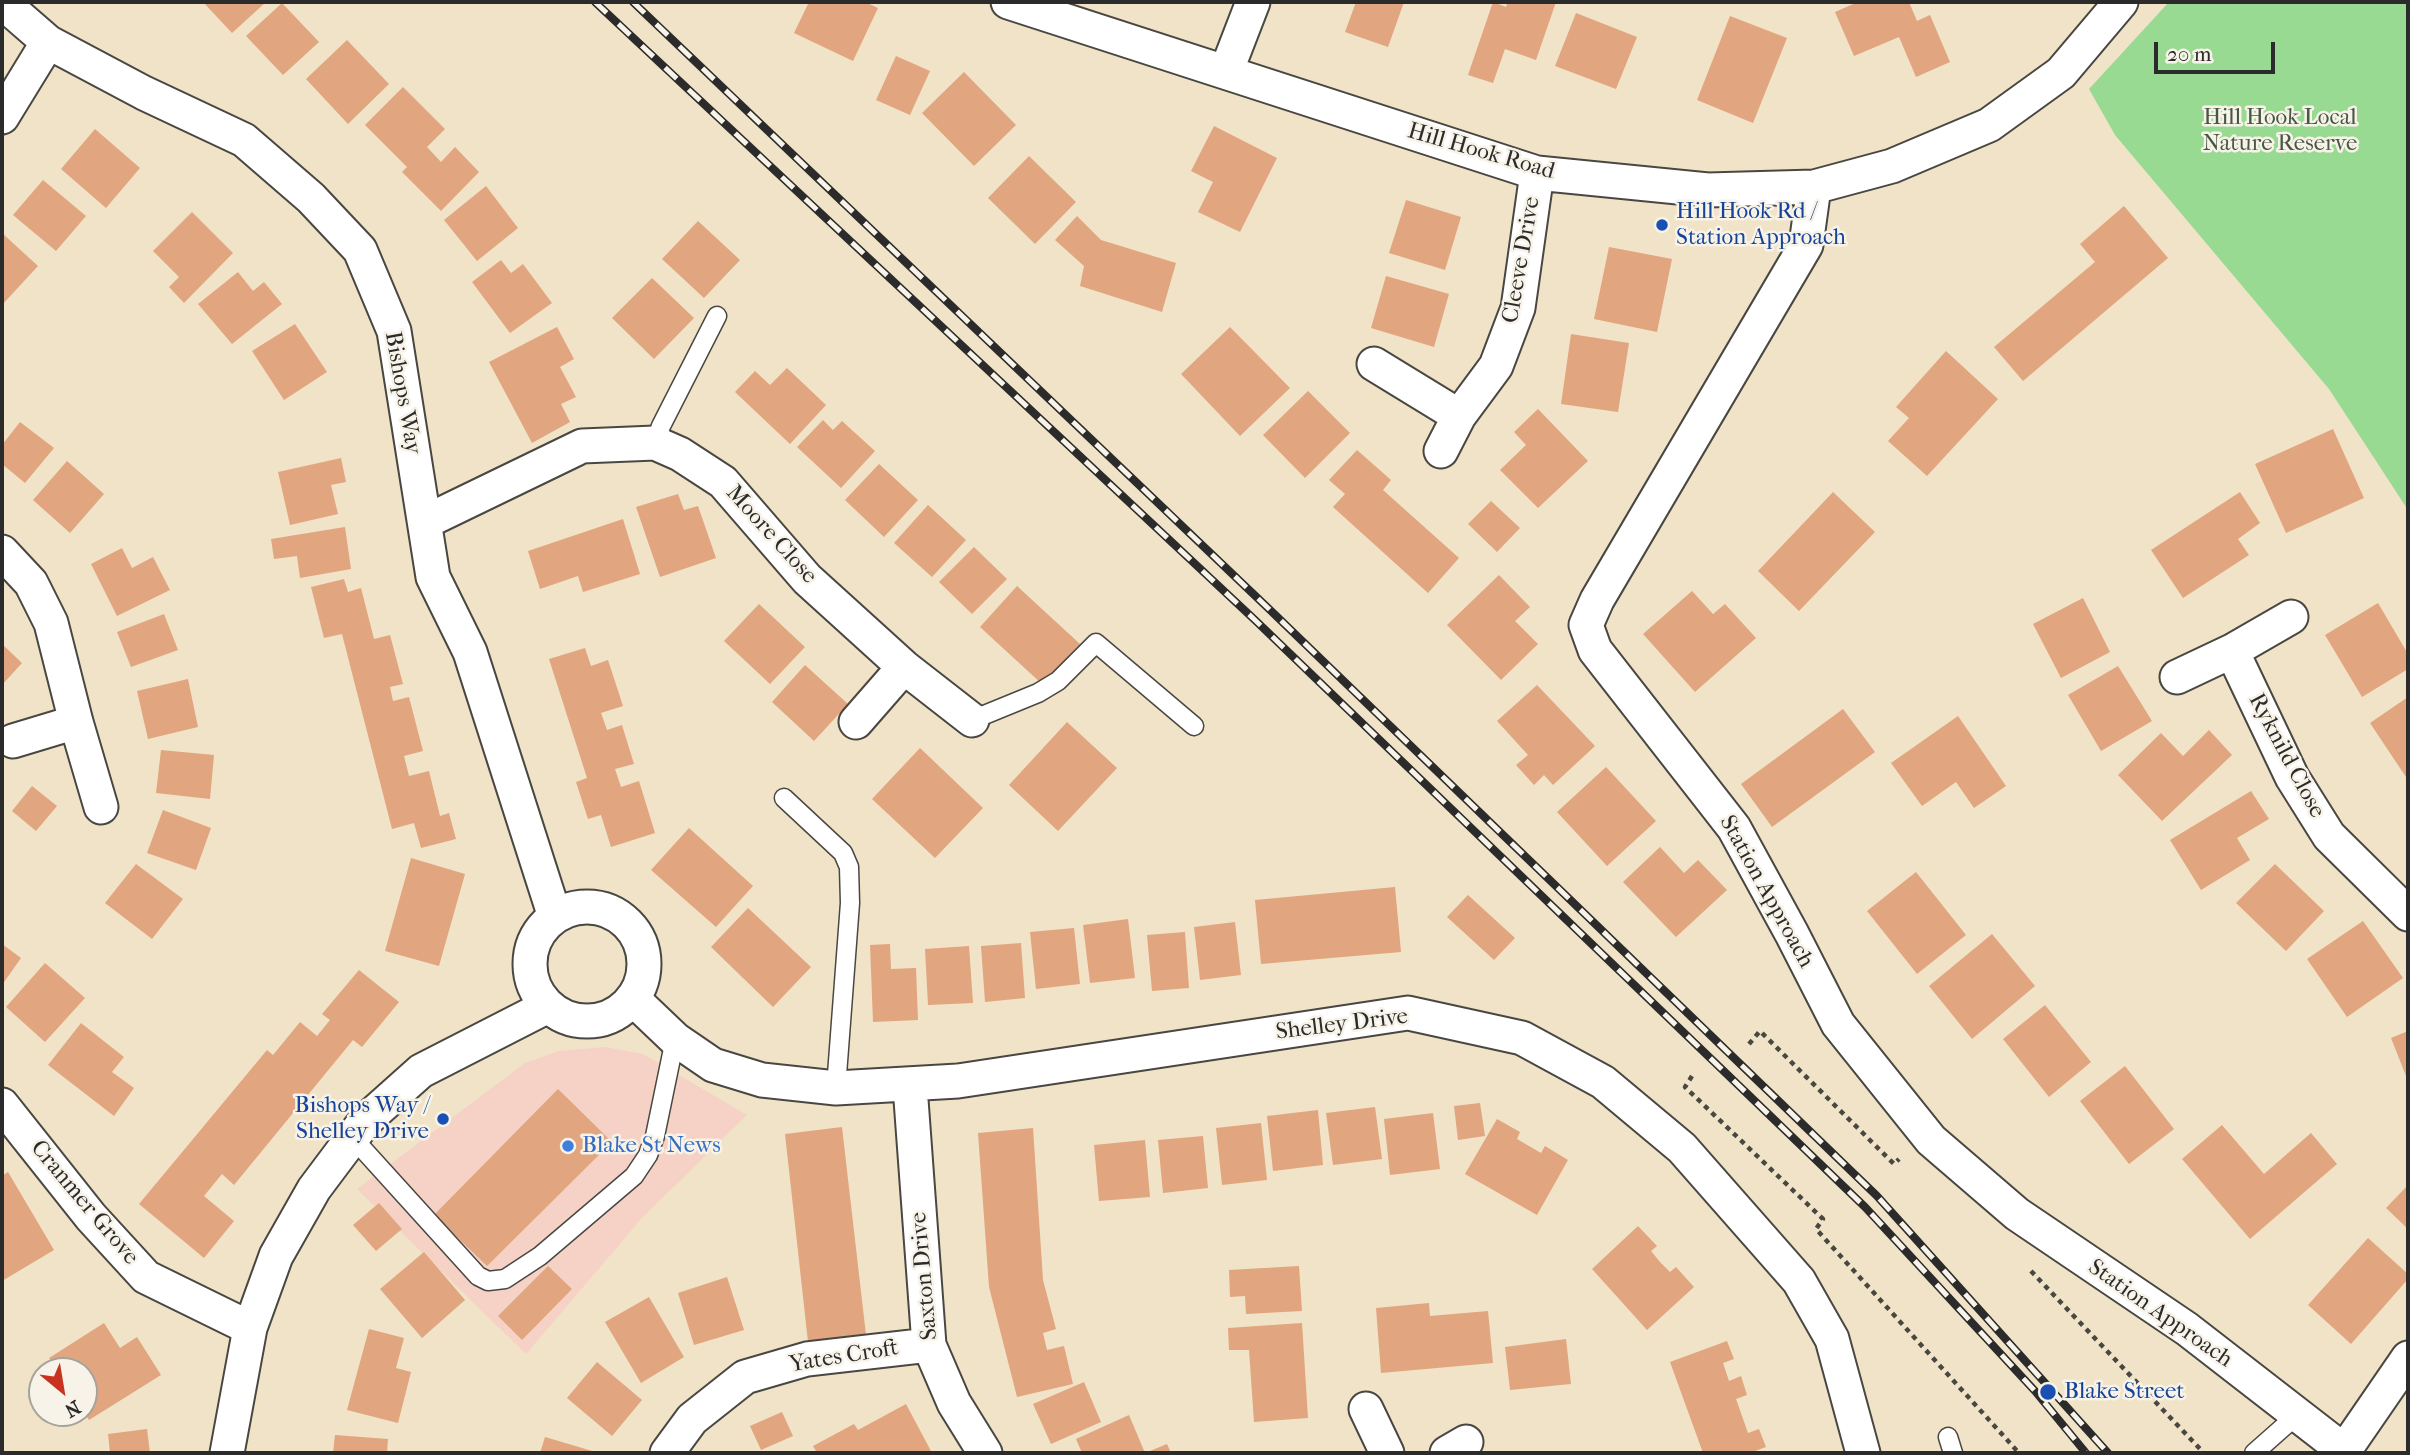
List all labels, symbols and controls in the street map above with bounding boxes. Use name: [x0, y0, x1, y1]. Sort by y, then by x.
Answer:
scale bar: [2158, 28, 2279, 72]
text: 20 m: [2167, 42, 2211, 66]
park label: Hill Hook Local Nature Reserve: [2203, 104, 2357, 158]
street label: Hill Hook Road: [1404, 118, 1558, 186]
street label: Cleeve Drive: [1497, 195, 1547, 325]
place label: Hill Hook Rd / Station Approach: [1676, 198, 1846, 252]
marker: Hill Hook Rd / Station Approach: [1654, 217, 1670, 233]
street label: Bishops Way: [378, 330, 426, 456]
street label: Moore Close: [720, 480, 822, 590]
street label: Ryknild Close: [2242, 689, 2330, 823]
street label: Station Approach: [1713, 811, 1819, 973]
street label: Shelley Drive: [1274, 1003, 1410, 1047]
place label: Bishops Way / Shelley Drive: [294, 1092, 429, 1146]
marker: Bishops Way / Shelley Drive: [435, 1111, 451, 1127]
place label: Blake St News: [582, 1132, 721, 1160]
street label: Cranmer Grove: [24, 1135, 144, 1271]
marker: Blake St News: [560, 1138, 576, 1154]
street label: Saxton Drive: [906, 1211, 944, 1341]
street label: Station Approach: [2082, 1254, 2238, 1374]
street label: Yates Croft: [788, 1335, 900, 1379]
north arrow: [28, 1357, 98, 1427]
place label: Blake Street: [2064, 1378, 2184, 1406]
marker: Blake Street: [2038, 1382, 2058, 1402]
text: N: [61, 1395, 84, 1422]

